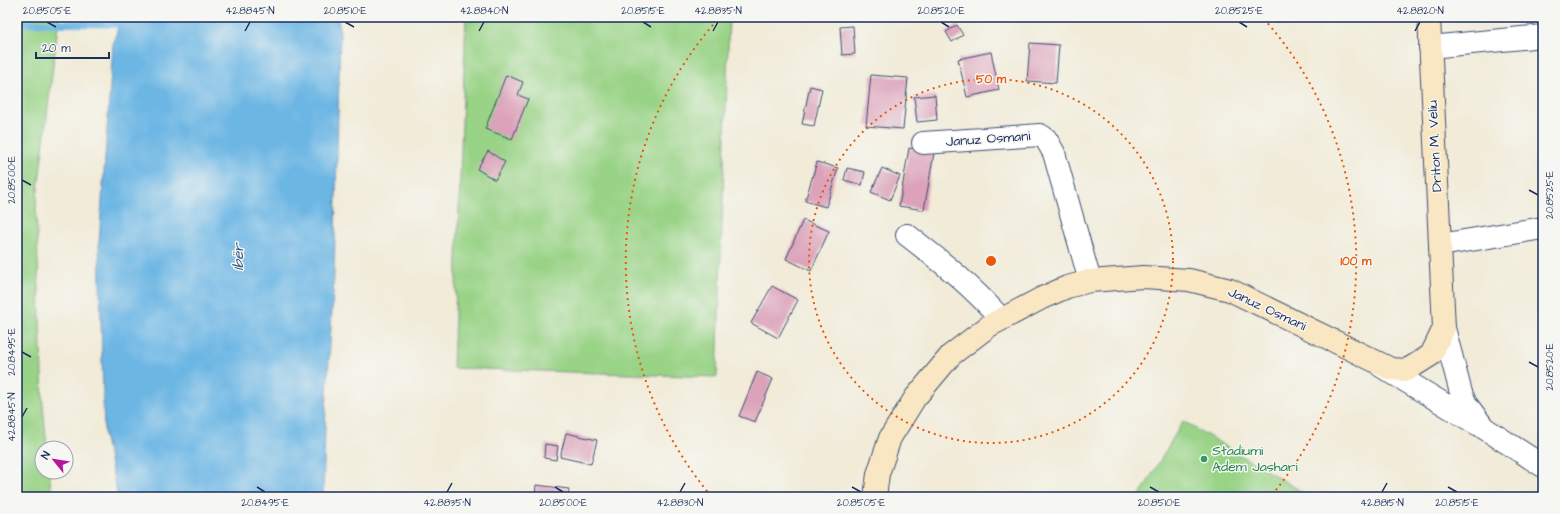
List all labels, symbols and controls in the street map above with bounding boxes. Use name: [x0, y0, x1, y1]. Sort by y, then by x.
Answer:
text: 20.8505°E: [23, 4, 71, 18]
text: 42.8845°N: [225, 4, 275, 18]
text: 20.8510°E: [324, 4, 366, 18]
text: 42.8840°N: [460, 4, 508, 18]
text: 20.8515°E: [621, 4, 665, 18]
text: 42.8835°N: [694, 4, 742, 18]
text: 20.8520°E: [917, 4, 965, 18]
text: 20.8525°E: [1215, 4, 1263, 18]
text: 42.8820°N: [1396, 4, 1444, 18]
scale bar: [36, 34, 109, 60]
text: 20 m: [42, 40, 71, 57]
text: 50 m: [976, 71, 1007, 88]
street label: Driton M. Veliu: [1423, 100, 1447, 192]
street label: Januz Osmani: [945, 126, 1031, 152]
text: 20.8500°E: [5, 156, 19, 204]
text: 20.8525°E: [1543, 171, 1557, 219]
water label: Ibër: [228, 242, 249, 271]
text: 100 m: [1341, 253, 1372, 270]
centre of rings: [984, 254, 998, 268]
street label: Januz Osmani: [1224, 282, 1310, 336]
text: 20.8495°E: [5, 328, 19, 376]
text: 20.8520°E: [1543, 343, 1557, 391]
text: 42.8845°N: [5, 392, 19, 442]
north arrow: [34, 440, 74, 480]
place label: Stadiumi Adem Jashari: [1212, 441, 1298, 477]
text: N: [38, 448, 54, 462]
marker: Stadiumi Adem Jashari: [1199, 454, 1209, 464]
text: 20.8495°E: [241, 496, 289, 510]
text: 42.8835°N: [423, 496, 471, 510]
text: 20.8500°E: [539, 496, 587, 510]
text: 42.8830°N: [657, 496, 703, 510]
text: 20.8505°E: [837, 496, 885, 510]
text: 20.8510°E: [1138, 496, 1180, 510]
text: 42.8815°N: [1360, 496, 1404, 510]
text: 20.8515°E: [1435, 496, 1479, 510]

